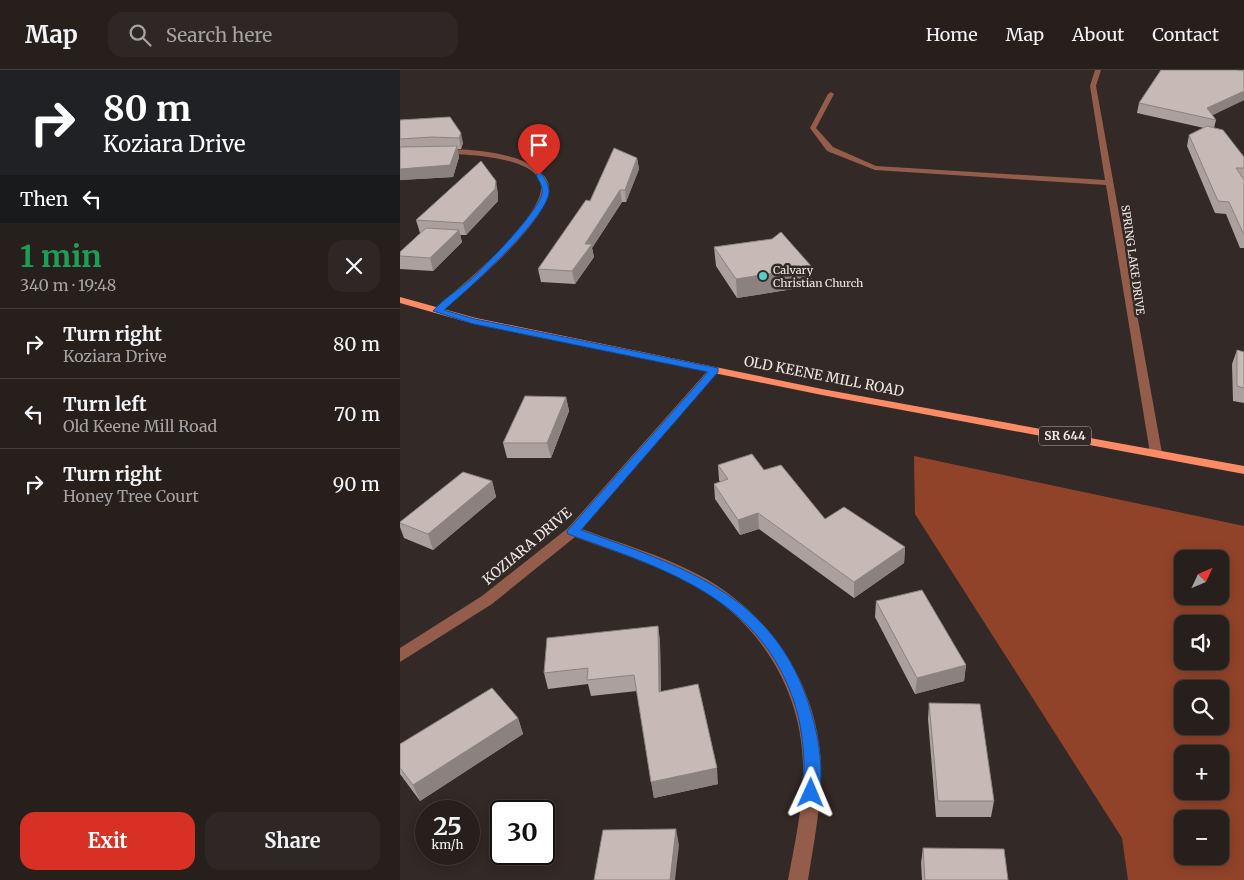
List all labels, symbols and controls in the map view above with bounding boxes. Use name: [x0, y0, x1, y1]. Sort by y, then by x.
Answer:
search box: [108, 12, 458, 57]
text: Map: [25, 19, 78, 50]
icon: search: [126, 21, 154, 49]
text: Search here: [166, 23, 272, 47]
text: Home: [926, 23, 978, 46]
text: Map: [1006, 23, 1044, 46]
text: About: [1072, 23, 1124, 46]
text: Contact: [1152, 23, 1219, 46]
text: 80 m: [103, 87, 191, 131]
icon: right: [20, 90, 85, 155]
pin: [518, 124, 560, 175]
text: Koziara Drive: [103, 130, 246, 158]
icon: arrive: [525, 131, 553, 159]
icon: left: [78, 185, 106, 213]
text: Then: [20, 187, 68, 211]
street label: SPRING LAKE DRIVE: [1118, 204, 1148, 316]
text: 1 min: [20, 237, 102, 275]
button: close: [328, 240, 380, 292]
place label: Calvary Christian Church: [773, 263, 864, 290]
marker: Calvary Christian Church: [757, 270, 769, 282]
text: 340 m · 19:48: [20, 275, 116, 295]
text: Turn right: [63, 322, 162, 346]
icon: right: [20, 330, 48, 358]
text: 80 m: [333, 332, 380, 356]
text: Koziara Drive: [63, 346, 167, 366]
street label: OLD KEENE MILL ROAD: [742, 352, 906, 400]
text: Turn left: [63, 392, 147, 416]
icon: left: [20, 400, 48, 428]
text: 70 m: [334, 402, 380, 426]
text: Old Keene Mill Road: [63, 416, 217, 436]
road number: SR 644: [1039, 426, 1091, 446]
text: Turn right: [63, 462, 162, 486]
icon: right: [20, 470, 48, 498]
text: 90 m: [333, 472, 380, 496]
text: Honey Tree Court: [63, 486, 199, 506]
street label: KOZIARA DRIVE: [479, 503, 575, 589]
north arrow: [1174, 550, 1229, 605]
map controls: [1174, 550, 1229, 865]
button: sound: [1174, 615, 1229, 670]
button: search: [1174, 680, 1229, 735]
button: +: [1174, 745, 1229, 800]
position arrow: [784, 766, 836, 818]
speed limit sign: 30: [490, 800, 555, 865]
text: 25: [433, 810, 462, 842]
button: −: [1174, 810, 1229, 865]
button: Exit: [20, 812, 195, 870]
button: Share: [205, 812, 380, 870]
text: km/h: [432, 837, 463, 852]

